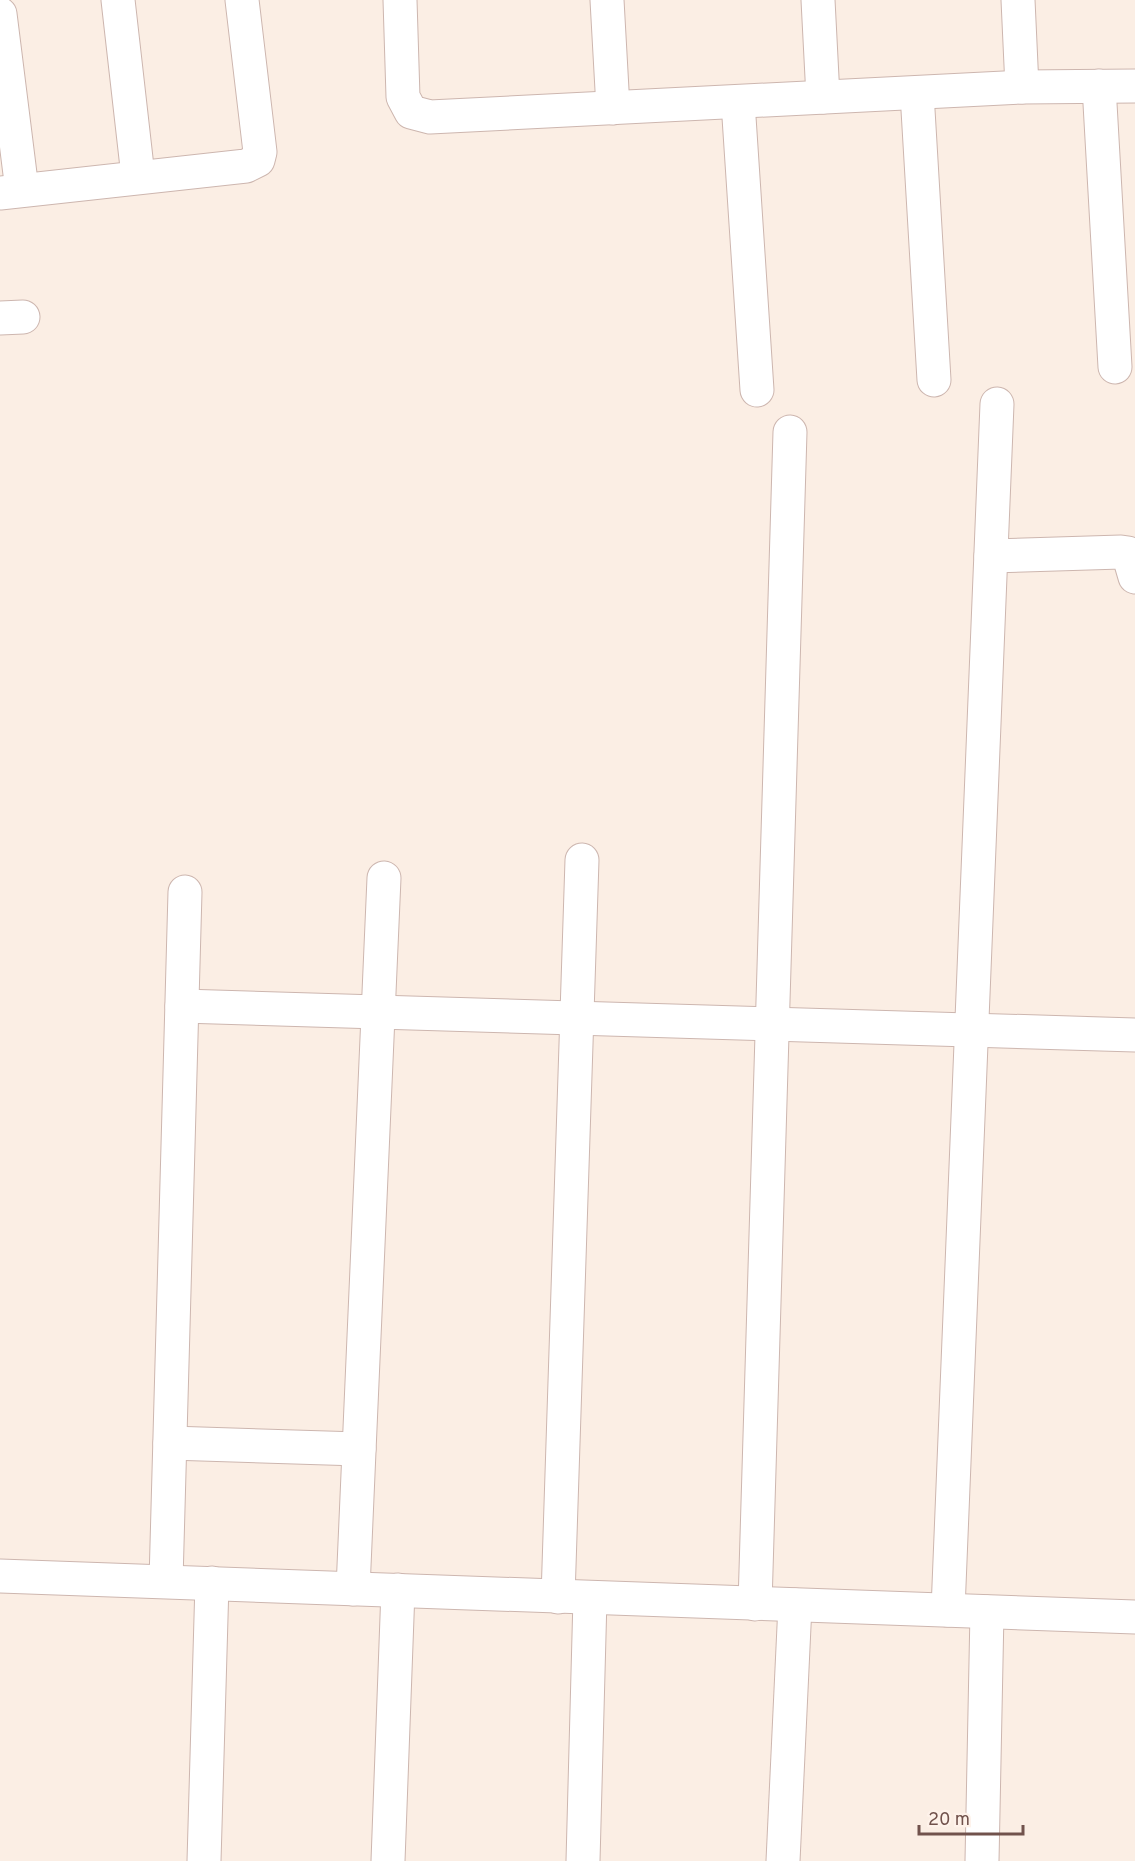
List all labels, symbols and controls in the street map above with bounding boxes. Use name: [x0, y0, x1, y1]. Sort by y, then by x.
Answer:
scale bar: [919, 1798, 1022, 1836]
text: 20 m: [928, 1809, 970, 1832]

